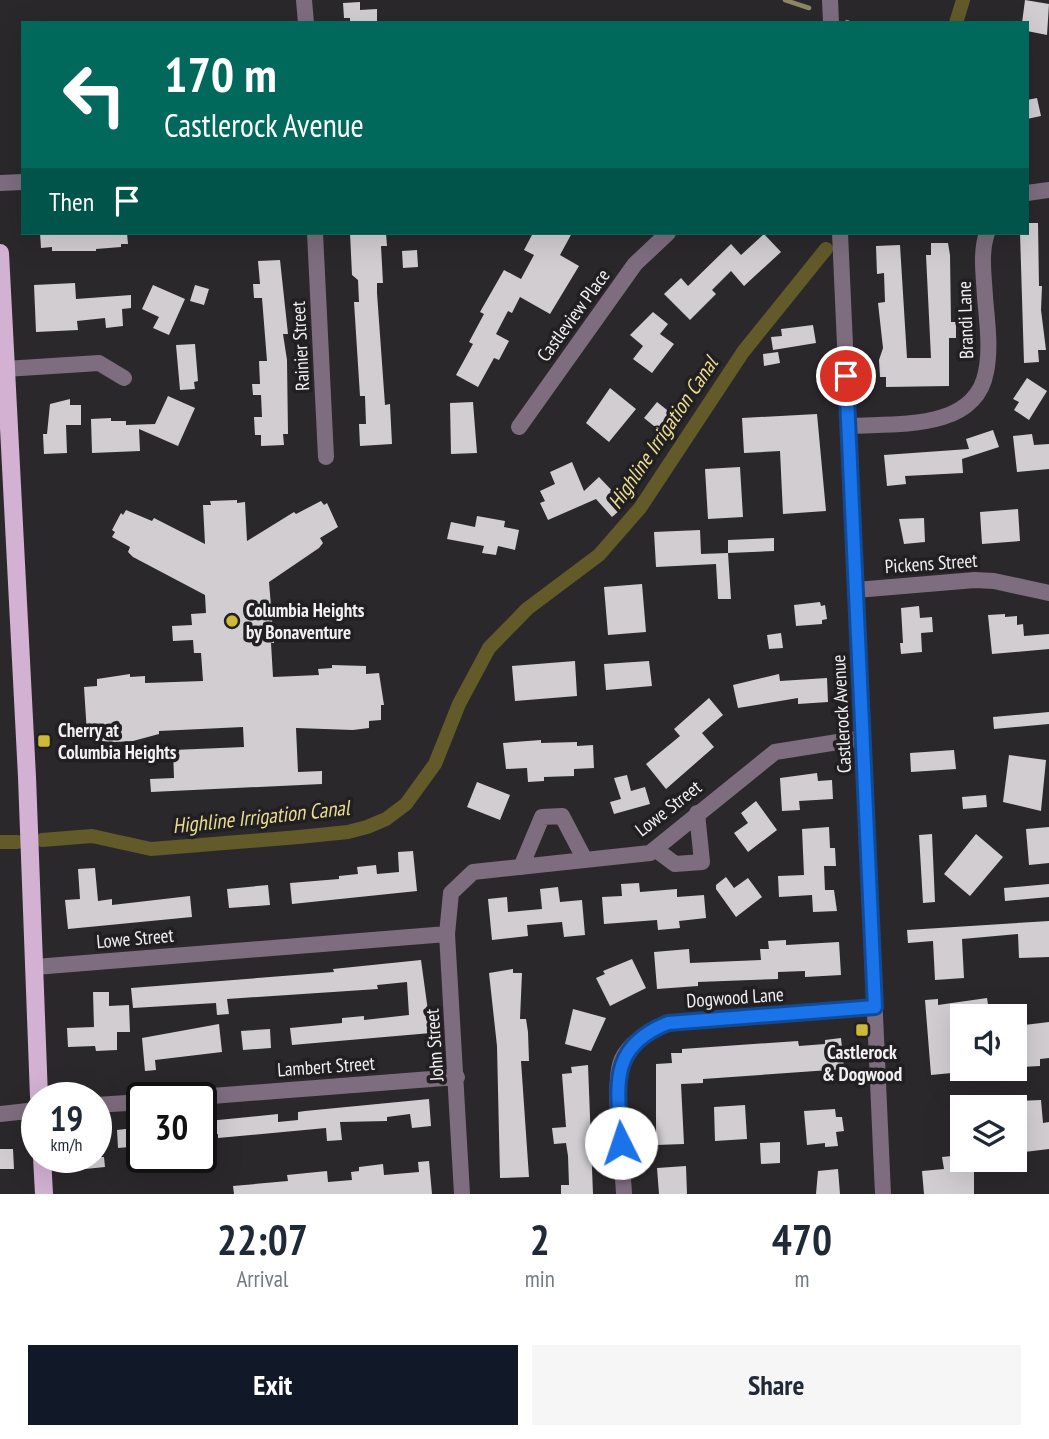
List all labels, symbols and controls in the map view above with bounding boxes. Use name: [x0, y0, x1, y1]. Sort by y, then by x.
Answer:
text: 170 m: [164, 42, 277, 106]
icon: left: [49, 49, 140, 140]
text: Castlerock Avenue: [164, 104, 364, 146]
icon: arrive: [108, 182, 146, 220]
text: Then: [49, 185, 94, 218]
street label: Castleview Place: [531, 264, 615, 366]
street label: Brandi Lane: [952, 281, 978, 359]
street label: Rainier Street: [286, 300, 314, 391]
pin: [816, 346, 876, 406]
water label: Highline Irrigation Canal: [602, 350, 725, 514]
icon: arrive: [827, 357, 865, 395]
street label: Pickens Street: [884, 548, 979, 578]
place label: Columbia Heights by Bonaventure: [246, 598, 365, 644]
marker: Columbia Heights by Bonaventure: [224, 613, 240, 629]
street label: Castlerock Avenue: [826, 654, 856, 774]
place label: Cherry at Columbia Heights: [58, 718, 177, 764]
marker: Cherry at Columbia Heights: [36, 733, 52, 749]
street label: Lowe Street: [630, 774, 706, 841]
water label: Highline Irrigation Canal: [171, 794, 353, 839]
street label: Lowe Street: [95, 923, 175, 953]
street label: Dogwood Lane: [686, 982, 785, 1012]
map controls: [950, 1004, 1027, 1172]
button: sound: [950, 1004, 1027, 1081]
street label: John Street: [419, 1007, 449, 1083]
marker: Castlerock & Dogwood: [854, 1022, 870, 1038]
place label: Castlerock & Dogwood: [822, 1040, 902, 1086]
street label: Lambert Street: [276, 1051, 376, 1081]
speed limit sign: 30: [126, 1082, 217, 1173]
text: 19: [50, 1095, 83, 1141]
button: layers: [950, 1095, 1027, 1172]
position arrow: [584, 1106, 658, 1180]
text: km/h: [51, 1133, 82, 1156]
text: 22:07: [217, 1212, 308, 1267]
text: 2: [530, 1212, 550, 1267]
text: 470: [772, 1212, 832, 1267]
text: Arrival: [236, 1264, 288, 1293]
text: min: [525, 1264, 555, 1293]
text: m: [794, 1264, 809, 1293]
button: Exit: [28, 1345, 518, 1425]
button: Share: [532, 1345, 1021, 1425]

